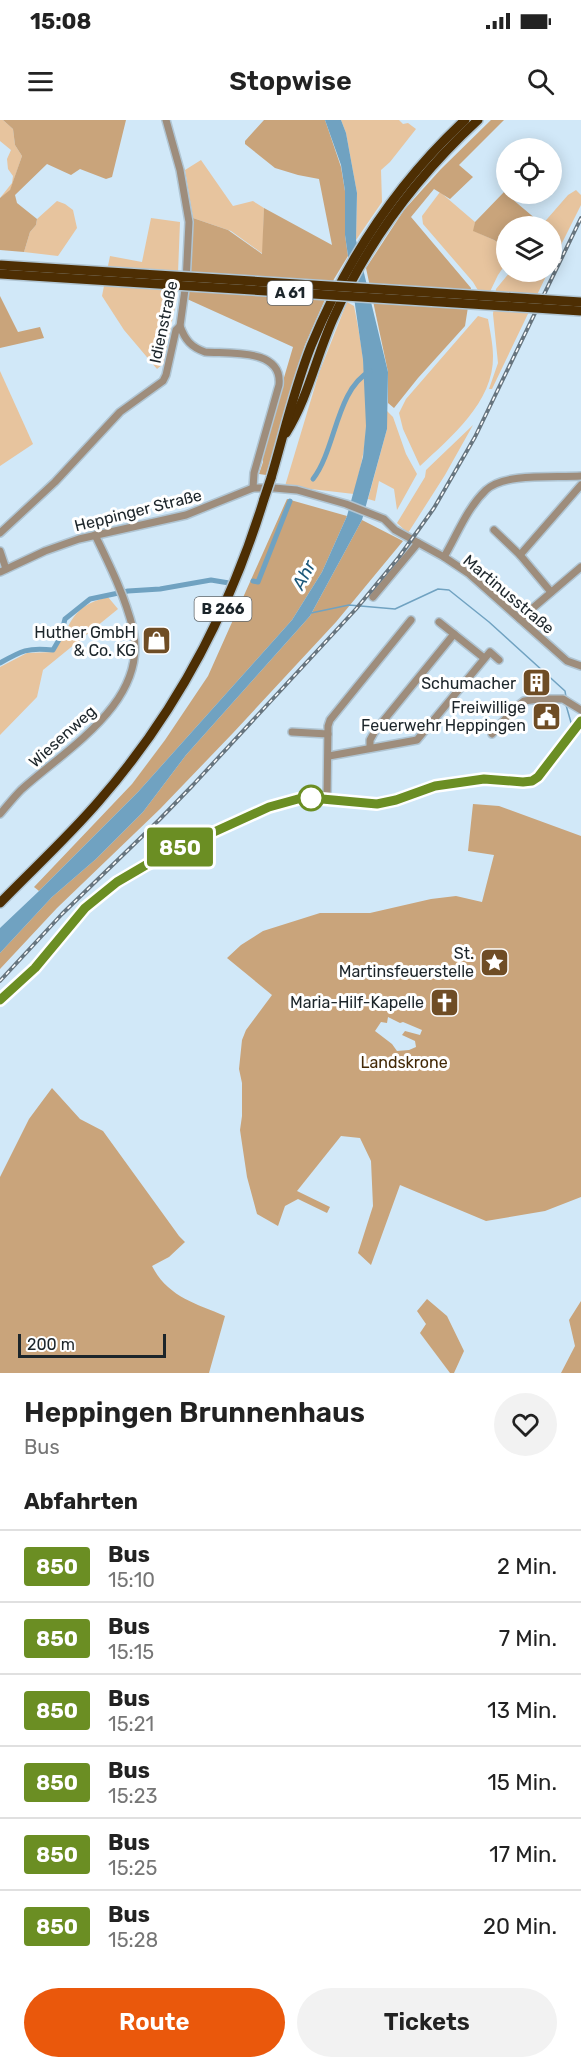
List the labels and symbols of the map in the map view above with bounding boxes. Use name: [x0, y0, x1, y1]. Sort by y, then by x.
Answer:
street label: Idienstraße: [145, 279, 182, 365]
road number: A 61: [268, 281, 312, 305]
street label: Heppinger Straße: [72, 485, 204, 535]
street label: Martinusstraße: [459, 551, 558, 638]
water label: Ahr: [287, 556, 321, 594]
road number: B 266: [194, 597, 252, 621]
place label: Huther GmbH & Co. KG: [34, 623, 136, 660]
shop icon: Huther GmbH & Co. KG: [141, 625, 173, 657]
building icon: Schumacher: [521, 667, 553, 699]
place label: Schumacher: [421, 674, 516, 693]
place label: Freiwillige Feuerwehr Heppingen: [361, 698, 526, 735]
public building icon: Freiwillige Feuerwehr Heppingen: [531, 700, 563, 732]
street label: Wiesenweg: [25, 701, 100, 771]
unlabelled marker: [298, 785, 324, 811]
line badge: 850: [146, 828, 214, 866]
place label: St. Martinsfeuerstelle: [339, 944, 474, 981]
place icon: St. Martinsfeuerstelle: [479, 946, 511, 978]
church icon: Maria-Hilf-Kapelle: [429, 986, 461, 1018]
place label: Maria-Hilf-Kapelle: [290, 993, 424, 1012]
park label: Landskrone: [360, 1053, 448, 1072]
scale bar: [18, 1331, 166, 1358]

